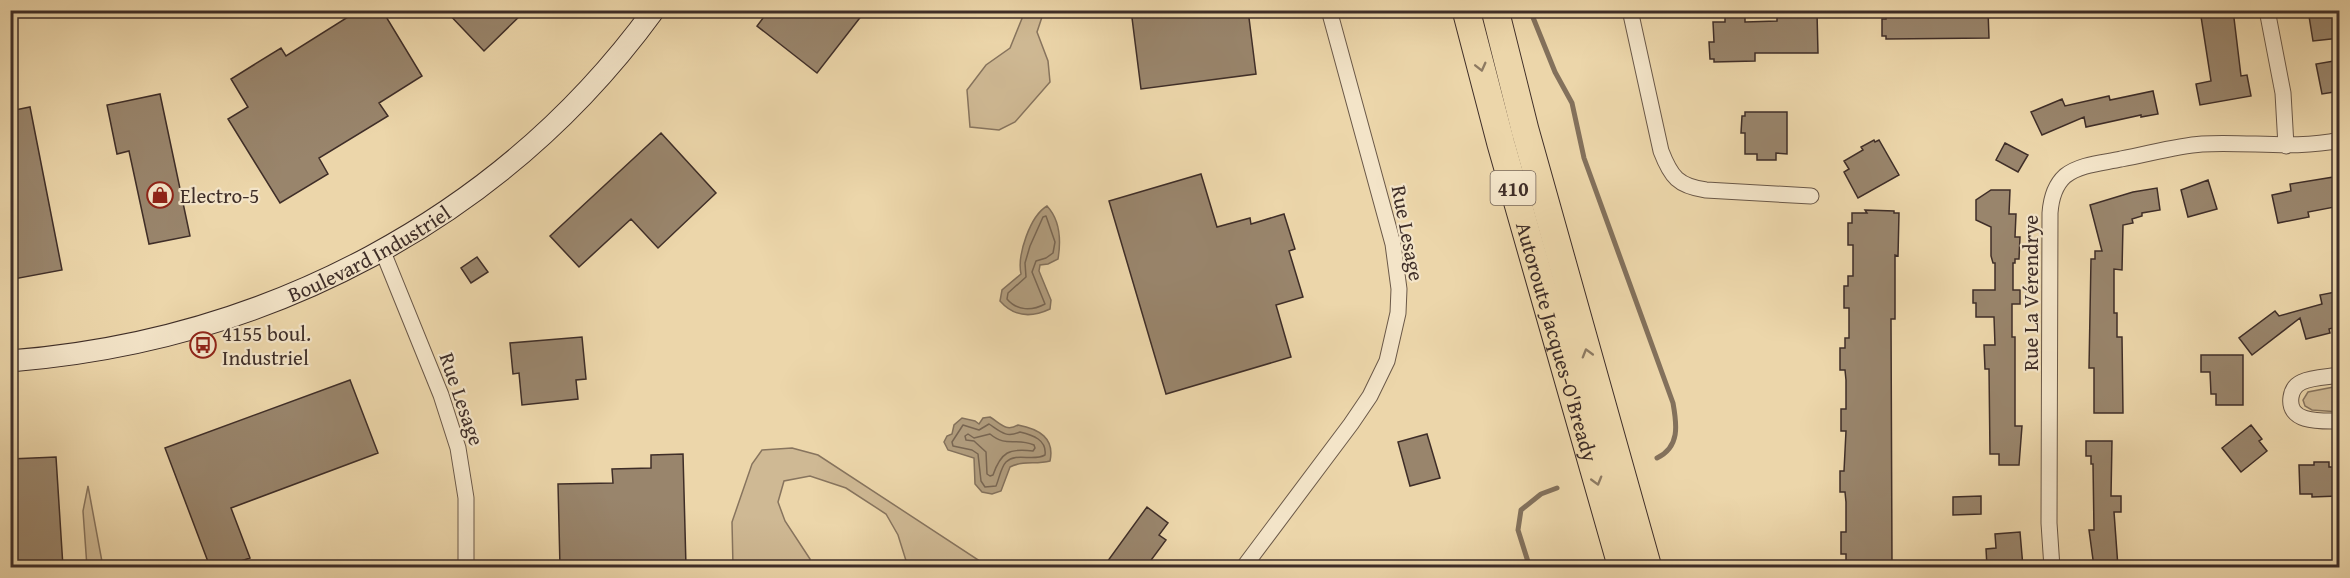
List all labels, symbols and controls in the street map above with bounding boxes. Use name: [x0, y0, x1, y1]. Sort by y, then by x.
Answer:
one-way arrow: [1473, 62, 1486, 72]
road number: 410: [1490, 171, 1536, 205]
shop icon: Electro-5: [145, 180, 175, 210]
place label: Electro-5: [180, 180, 259, 211]
street label: Rue Lesage: [1384, 183, 1432, 283]
street label: Boulevard Industriel: [283, 197, 457, 310]
street label: Rue La Vérendrye: [2015, 215, 2046, 371]
street label: Autoroute Jacques-O'Bready: [1508, 218, 1607, 466]
place label: 4155 boul. Industriel: [222, 318, 311, 373]
bus stop icon: 4155 boul. Industriel: [188, 330, 218, 360]
street label: Rue Lesage: [432, 348, 492, 450]
one-way arrow: [1582, 348, 1594, 359]
one-way arrow: [1590, 475, 1602, 486]

